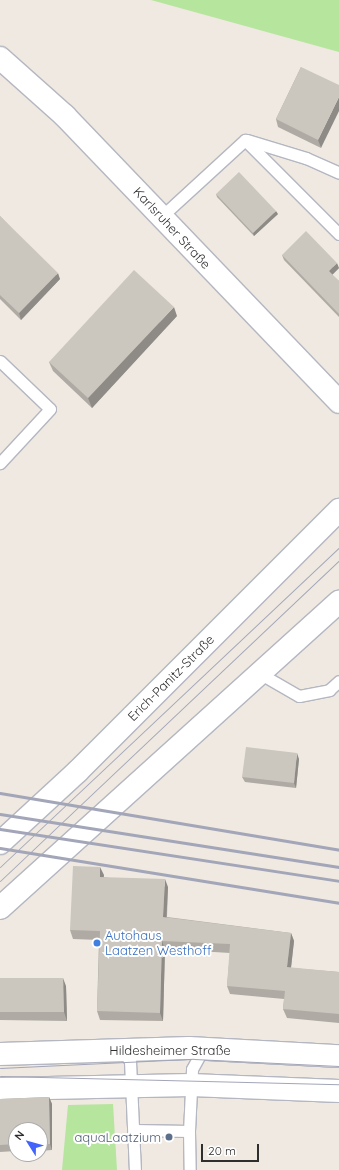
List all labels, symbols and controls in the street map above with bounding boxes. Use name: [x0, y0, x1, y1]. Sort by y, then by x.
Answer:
street label: Karlsruher Straße: [130, 184, 214, 272]
street label: Erich-Panitz-Straße: [125, 632, 217, 724]
place label: Autohaus Laatzen Westhoff: [105, 928, 212, 959]
marker: Autohaus Laatzen Westhoff: [92, 938, 102, 948]
street label: Hildesheimer Straße: [109, 1042, 231, 1058]
north arrow: [8, 1122, 48, 1162]
text: N: [11, 1128, 27, 1143]
place label: aquaLaatzium: [74, 1129, 161, 1145]
marker: aquaLaatzium: [164, 1132, 174, 1142]
scale bar: [203, 1136, 261, 1162]
text: 20 m: [208, 1143, 236, 1158]

